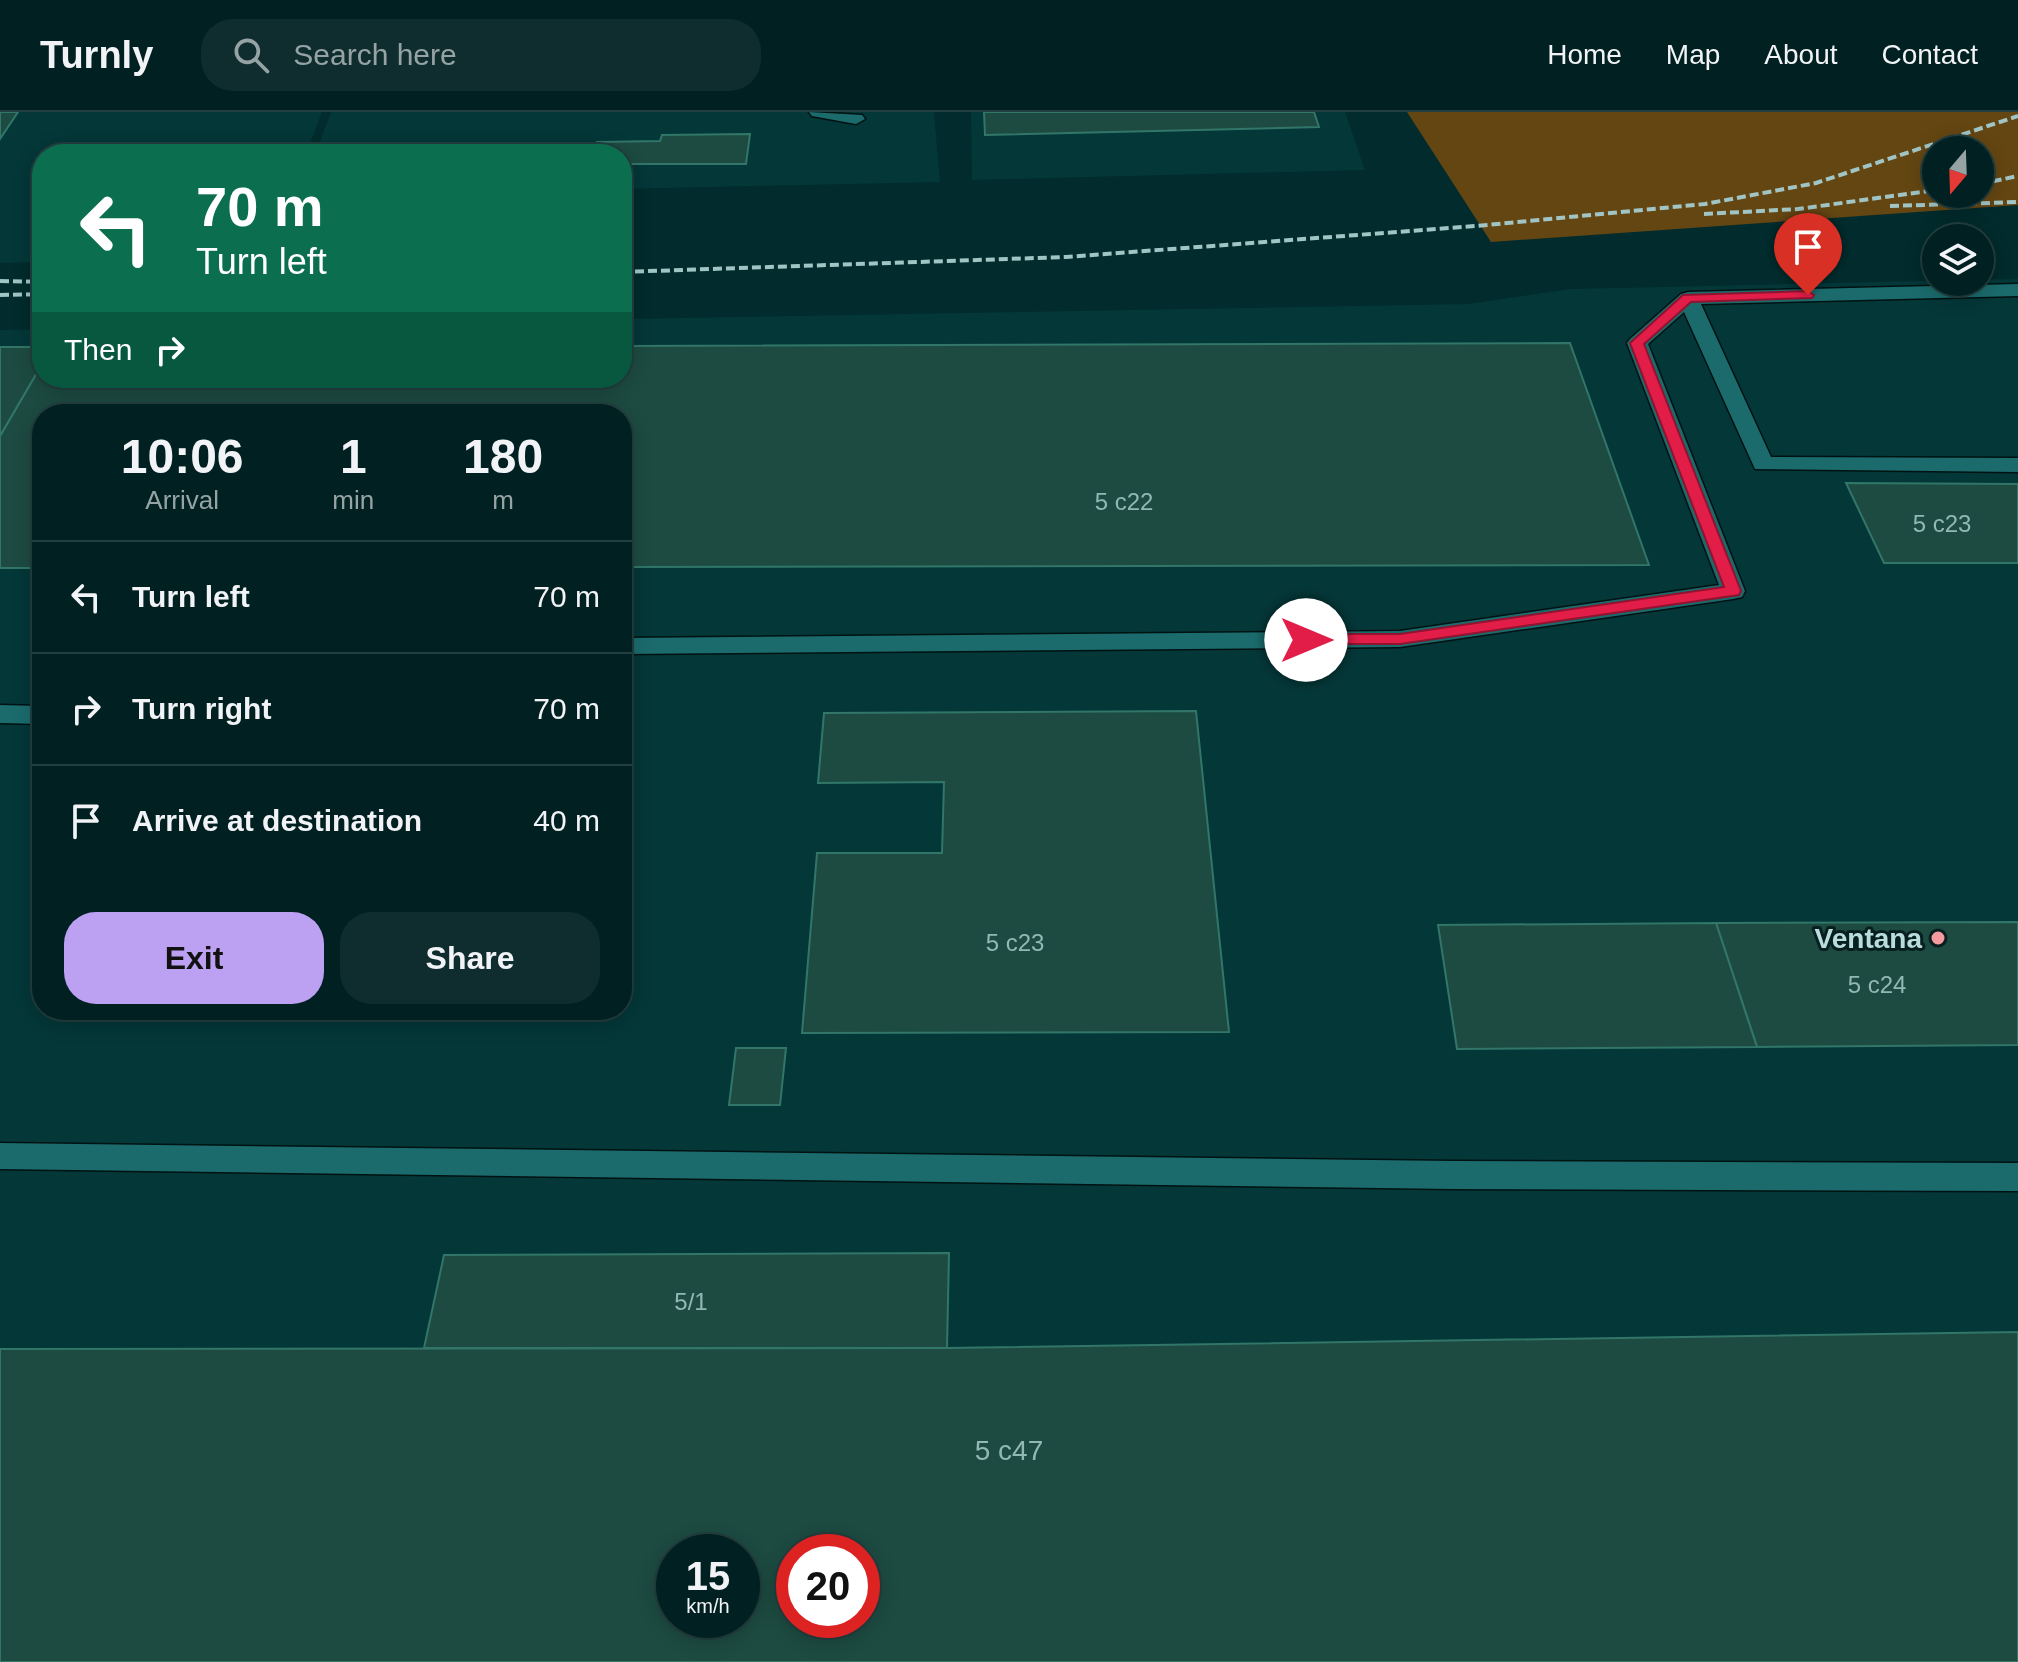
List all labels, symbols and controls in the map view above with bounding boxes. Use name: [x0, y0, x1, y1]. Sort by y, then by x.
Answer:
search box: [201, 19, 761, 91]
icon: search: [229, 33, 273, 77]
text: Turnly: [40, 34, 153, 76]
text: Search here: [293, 38, 457, 71]
text: Home: [1547, 39, 1622, 70]
text: Map: [1666, 39, 1720, 70]
text: About: [1764, 39, 1838, 70]
text: Contact: [1882, 39, 1978, 70]
north arrow: [1922, 136, 1994, 208]
map controls: [1922, 136, 1994, 296]
text: 70 m: [196, 175, 324, 238]
icon: left: [64, 176, 168, 280]
pin: [1774, 213, 1842, 295]
button: layers: [1922, 224, 1994, 296]
icon: arrive: [1786, 225, 1830, 269]
text: Turn left: [196, 241, 327, 282]
icon: right: [148, 328, 192, 372]
text: Then: [64, 333, 132, 366]
text: 10:06: [121, 430, 244, 483]
text: 1: [340, 430, 367, 483]
text: 180: [463, 430, 543, 483]
text: Arrival: [145, 485, 219, 515]
text: min: [332, 485, 374, 515]
text: m: [492, 485, 514, 515]
house number: 5 с22: [1095, 488, 1153, 515]
house number: 5 с23: [1913, 510, 1971, 537]
icon: left: [64, 575, 108, 619]
text: Turn left: [132, 580, 250, 613]
text: 70 m: [533, 580, 600, 613]
position arrow: [1264, 598, 1348, 682]
icon: right: [64, 687, 108, 731]
text: Turn right: [132, 692, 271, 725]
text: 70 m: [533, 692, 600, 725]
icon: arrive: [64, 799, 108, 843]
text: Arrive at destination: [132, 804, 422, 837]
text: 40 m: [533, 804, 600, 837]
button: Exit: [64, 912, 324, 1004]
button: Share: [340, 912, 600, 1004]
place label: Ventana: [1815, 923, 1922, 954]
house number: 5 с23: [986, 929, 1044, 956]
marker: Ventana: [1929, 929, 1947, 947]
house number: 5 с24: [1848, 971, 1906, 998]
house number: 5/1: [674, 1288, 708, 1315]
house number: 5 с47: [975, 1435, 1043, 1466]
speed limit sign: 20: [776, 1534, 880, 1638]
text: 15: [686, 1554, 730, 1598]
text: km/h: [686, 1595, 730, 1617]

